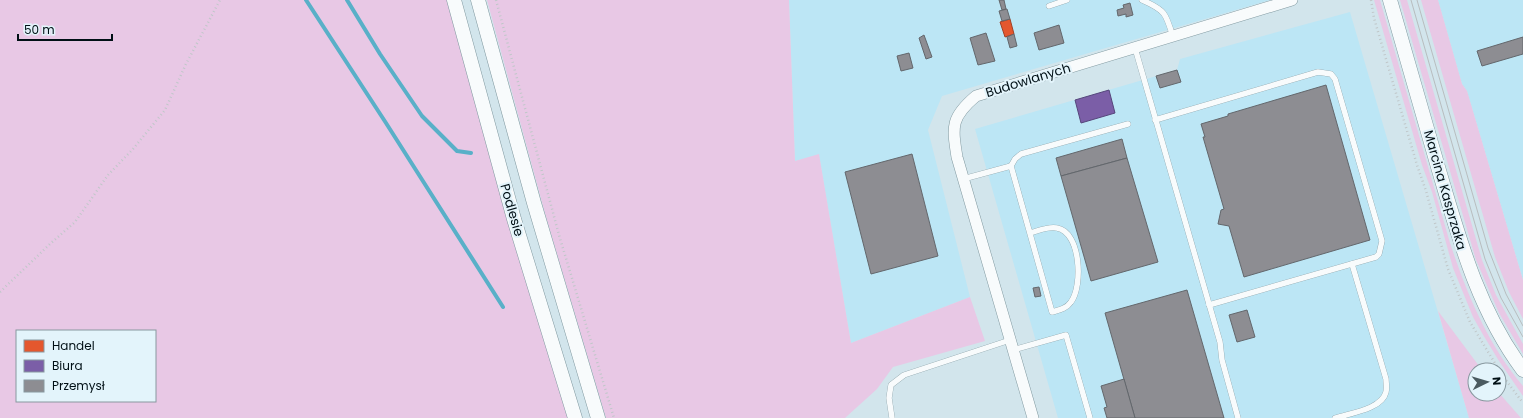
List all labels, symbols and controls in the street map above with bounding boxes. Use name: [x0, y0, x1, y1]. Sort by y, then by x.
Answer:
scale bar: [18, 16, 112, 42]
text: 50 m: [24, 21, 55, 38]
street label: Budowlanych: [983, 58, 1073, 102]
street label: Marcina Kasprzaka: [1419, 128, 1471, 252]
street label: Podlesie: [495, 181, 529, 239]
legend: [16, 330, 156, 402]
text: Handel: [52, 337, 95, 354]
text: Biura: [52, 357, 83, 374]
north arrow: [1467, 362, 1507, 402]
text: N: [1489, 376, 1505, 386]
text: Przemysł: [52, 377, 105, 394]

